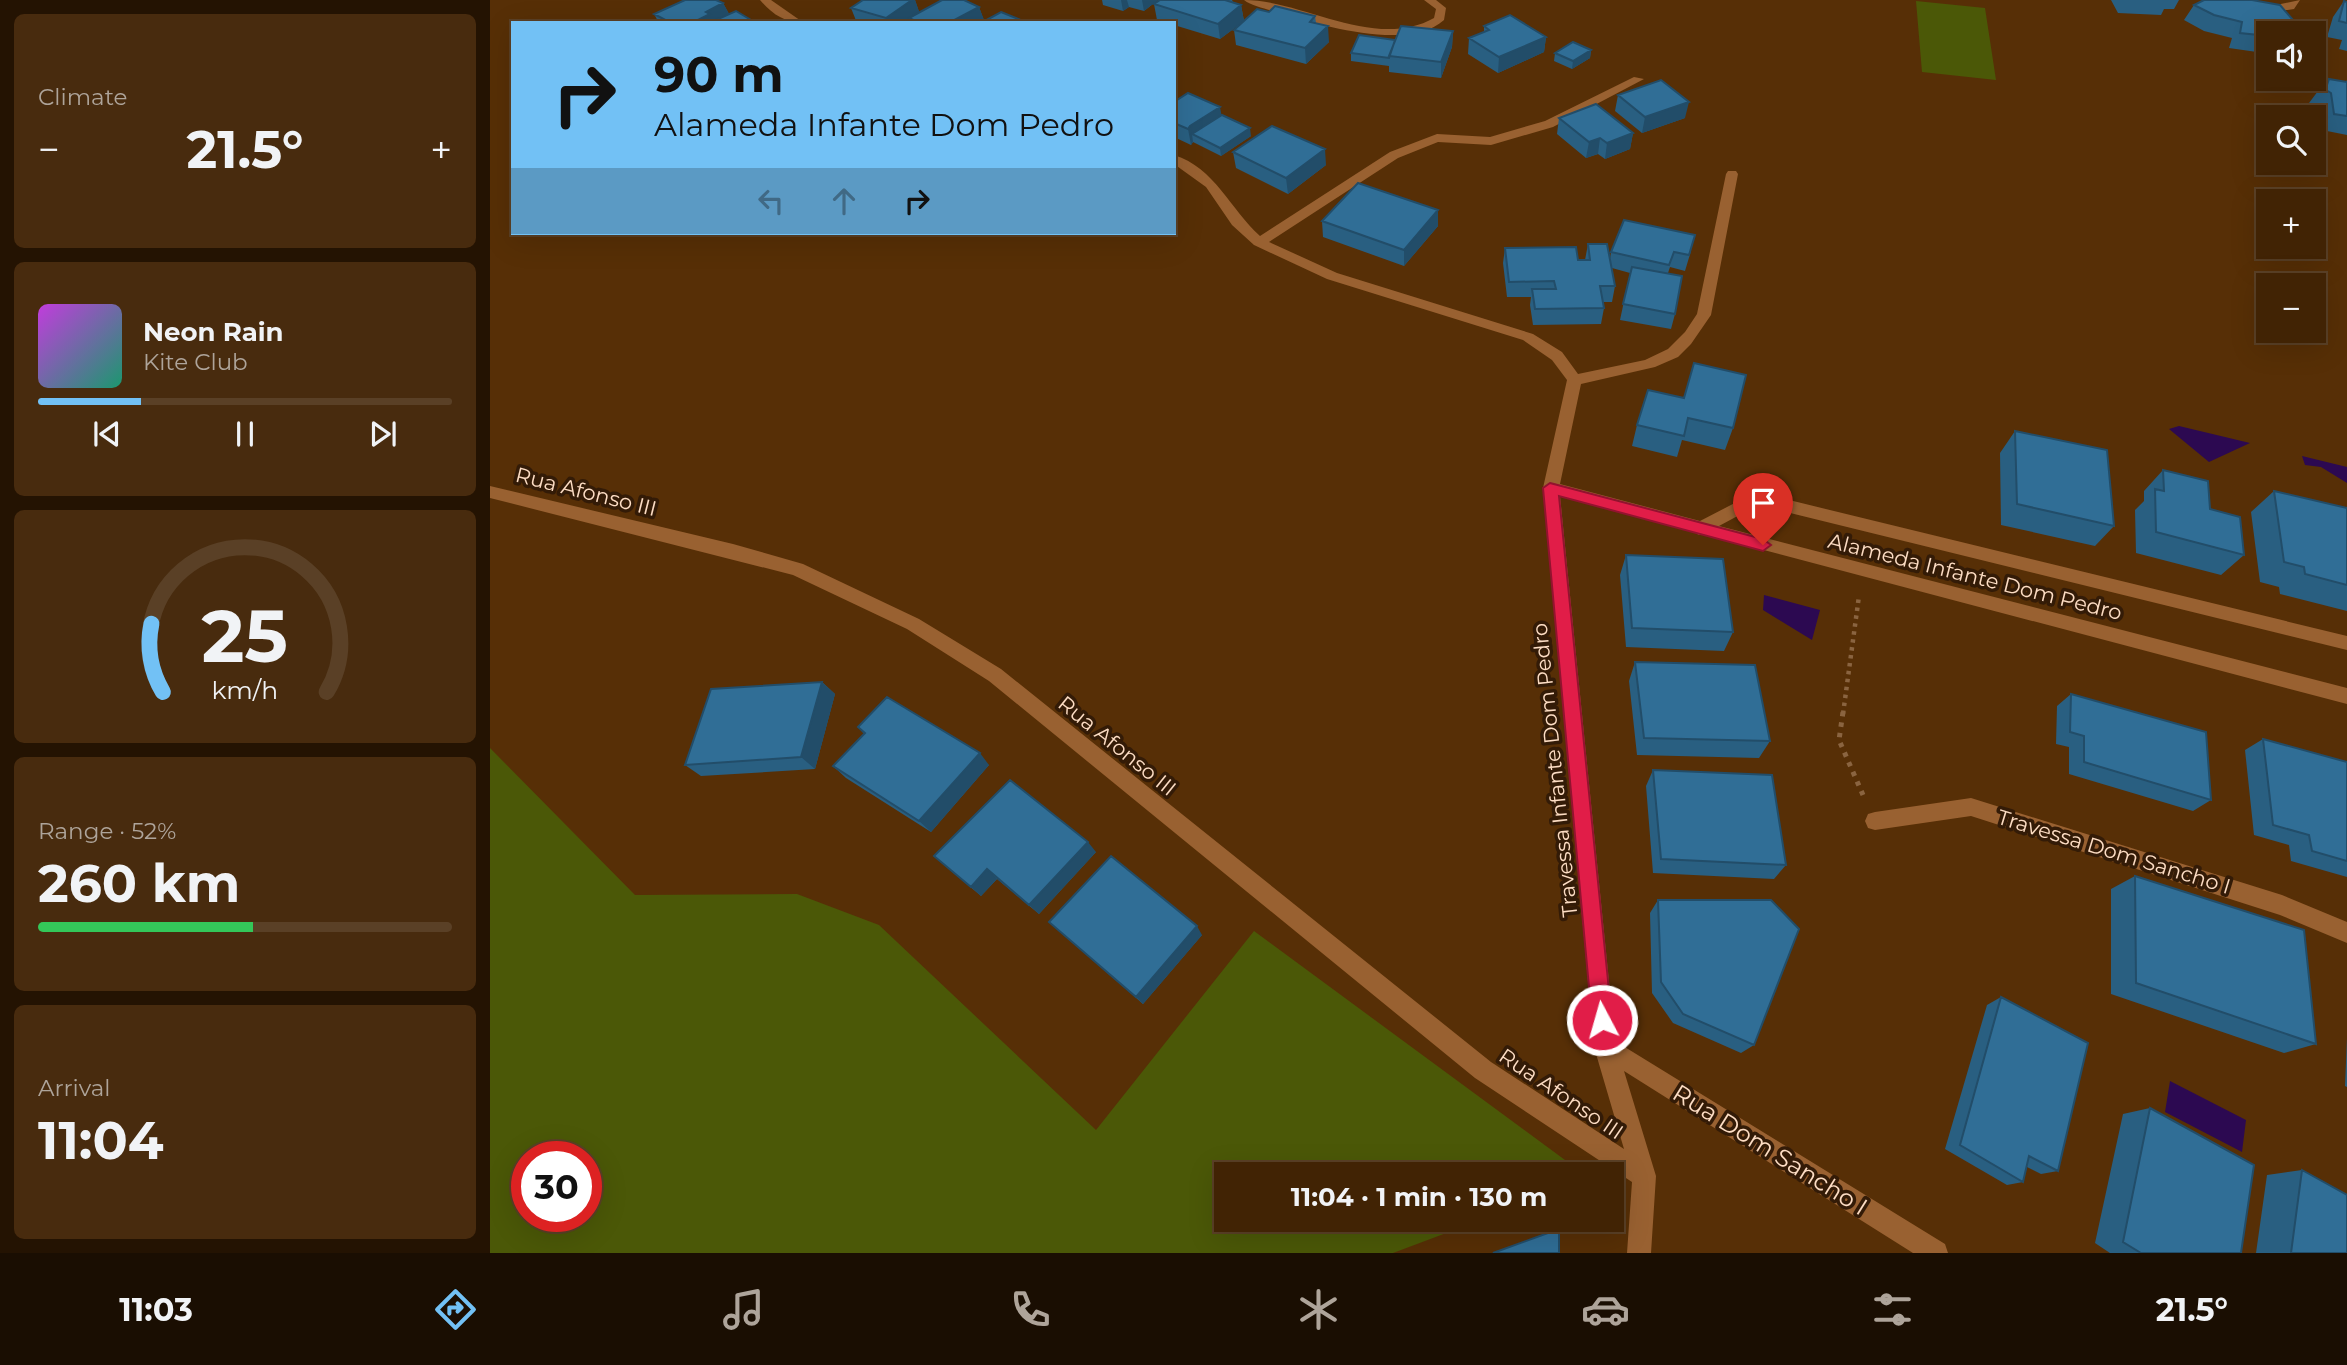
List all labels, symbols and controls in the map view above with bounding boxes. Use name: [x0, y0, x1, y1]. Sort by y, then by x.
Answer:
map controls: [2256, 21, 2326, 343]
button: sound: [2256, 21, 2326, 91]
text: 90 m: [654, 45, 784, 104]
icon: right: [539, 49, 630, 140]
text: Climate: [38, 83, 127, 111]
text: Alameda Infante Dom Pedro: [654, 105, 1114, 144]
button: search: [2256, 105, 2326, 175]
text: 21.5°: [186, 118, 304, 181]
text: −: [38, 126, 60, 173]
text: +: [430, 126, 452, 173]
icon: left: [752, 182, 790, 220]
icon: ahead: [825, 182, 863, 220]
icon: right: [898, 182, 936, 220]
button: +: [2256, 189, 2326, 259]
button: −: [2256, 273, 2326, 343]
text: Neon Rain: [143, 316, 284, 348]
text: Kite Club: [143, 348, 248, 376]
icon: previous: [88, 415, 126, 453]
icon: pause: [226, 415, 264, 453]
icon: next: [364, 415, 402, 453]
street label: Rua Afonso III: [513, 462, 659, 521]
pin: [1733, 473, 1793, 545]
icon: arrive: [1744, 484, 1782, 522]
street label: Alameda Infante Dom Pedro: [1826, 528, 2125, 625]
text: 25: [202, 593, 288, 681]
street label: Travessa Infante Dom Pedro: [1527, 622, 1582, 918]
text: km/h: [212, 675, 278, 705]
street label: Rua Afonso III: [1053, 690, 1181, 801]
street label: Travessa Dom Sancho I: [1995, 804, 2234, 899]
text: Range · 52%: [38, 817, 176, 845]
text: 260 km: [38, 852, 240, 915]
position arrow: [1565, 983, 1639, 1057]
street label: Rua Afonso III: [1494, 1043, 1628, 1144]
text: Arrival: [38, 1074, 111, 1102]
street label: Rua Dom Sancho I: [1668, 1078, 1873, 1221]
text: 11:04: [38, 1109, 164, 1172]
speed limit sign: 30: [511, 1141, 602, 1232]
text: 11:04 · 1 min · 130 m: [1291, 1181, 1547, 1213]
icon: directions: [431, 1285, 480, 1334]
icon: music: [719, 1285, 768, 1334]
icon: phone: [1006, 1285, 1055, 1334]
icon: climate: [1294, 1285, 1343, 1334]
icon: car: [1581, 1285, 1630, 1334]
icon: filters: [1868, 1285, 1917, 1334]
text: 11:03: [119, 1290, 193, 1329]
text: 21.5°: [2156, 1290, 2228, 1329]

